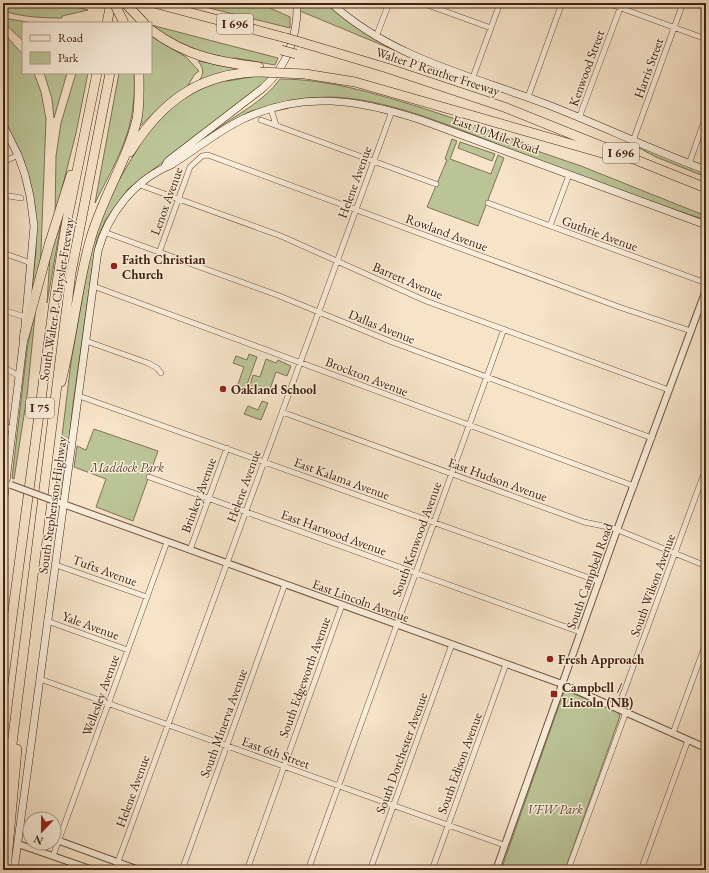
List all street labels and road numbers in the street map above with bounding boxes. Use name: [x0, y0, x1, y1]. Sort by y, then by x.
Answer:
road number: I 696: [217, 14, 253, 34]
street label: Kenwood Street: [565, 28, 608, 109]
street label: Harris Street: [630, 36, 667, 101]
street label: Walter P Reuther Freeway: [374, 43, 502, 100]
street label: East 10 Mile Road: [450, 111, 542, 158]
road number: I 696: [603, 143, 639, 163]
street label: Helene Avenue: [334, 144, 375, 221]
street label: Lenox Avenue: [146, 165, 187, 237]
street label: Rowland Avenue: [403, 210, 490, 255]
street label: Guthrie Avenue: [560, 212, 640, 255]
street label: South Walter P. Chrysler Freeway: [35, 216, 78, 382]
street label: Barrett Avenue: [370, 258, 445, 303]
street label: Dallas Avenue: [346, 305, 418, 348]
street label: Brockton Avenue: [323, 353, 411, 400]
road number: I 75: [26, 398, 54, 418]
street label: South Stephenson Highway: [34, 435, 71, 575]
street label: Helene Avenue: [223, 448, 264, 525]
street label: East Kalama Avenue: [292, 453, 392, 504]
street label: East Hudson Avenue: [446, 454, 550, 505]
street label: Brinkey Avenue: [177, 455, 220, 535]
street label: South Kenwood Avenue: [388, 479, 445, 599]
street label: East Harwood Avenue: [279, 505, 389, 559]
street label: South Campbell Road: [562, 520, 617, 632]
street label: South Wilson Avenue: [626, 531, 679, 639]
street label: Tufts Avenue: [70, 551, 140, 590]
street label: East Lincoln Avenue: [310, 575, 412, 626]
street label: Yale Avenue: [60, 607, 122, 644]
street label: South Edgeworth Avenue: [275, 615, 334, 740]
street label: Wellesley Avenue: [78, 652, 123, 738]
street label: South Minerva Avenue: [196, 666, 251, 780]
street label: South Dorchester Avenue: [372, 690, 431, 816]
street label: South Edison Avenue: [433, 710, 486, 816]
street label: East 6th Street: [239, 732, 312, 773]
street label: Helene Avenue: [112, 753, 153, 830]

